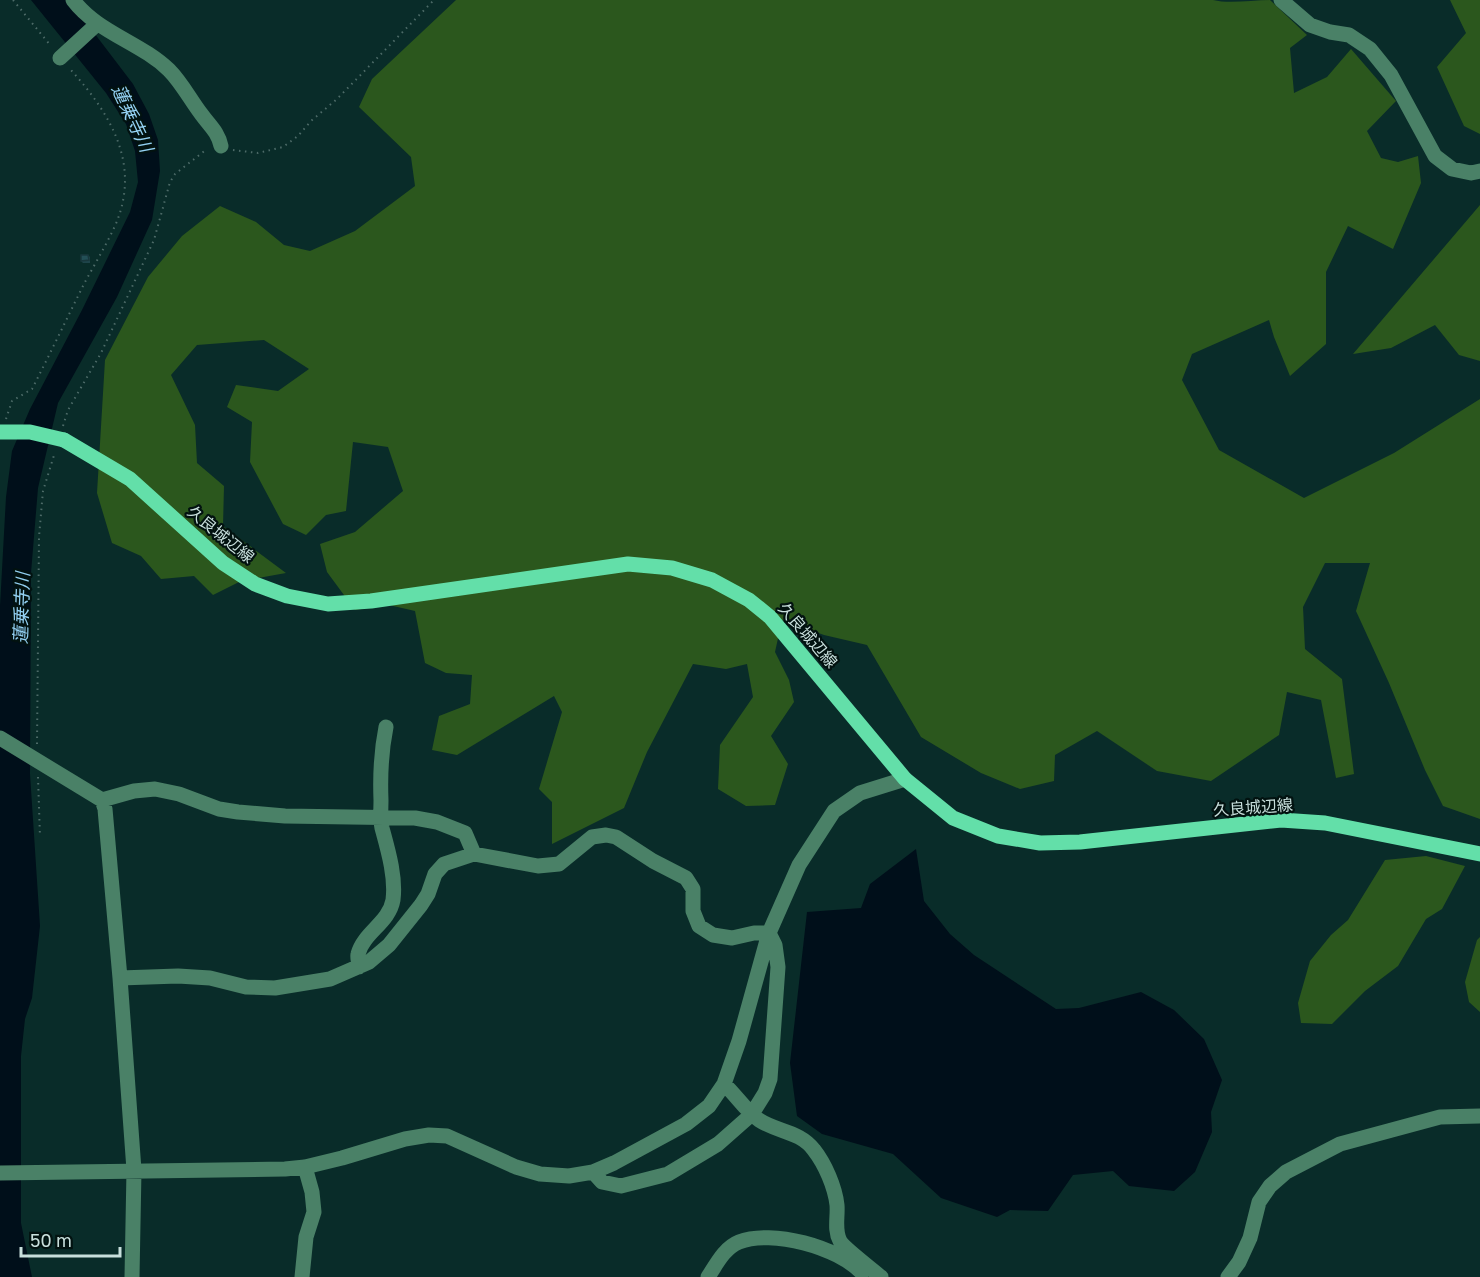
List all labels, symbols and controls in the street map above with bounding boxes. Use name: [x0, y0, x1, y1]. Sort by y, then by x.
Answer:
water label: 蓮乗寺川: [108, 81, 159, 157]
street label: 久良城辺線: [184, 501, 258, 567]
water label: 蓮乗寺川: [9, 570, 33, 644]
street label: 久良城辺線: [774, 598, 842, 672]
street label: 久良城辺線: [1212, 794, 1294, 820]
scale bar: [21, 1220, 120, 1258]
text: 50 m: [30, 1229, 72, 1251]

